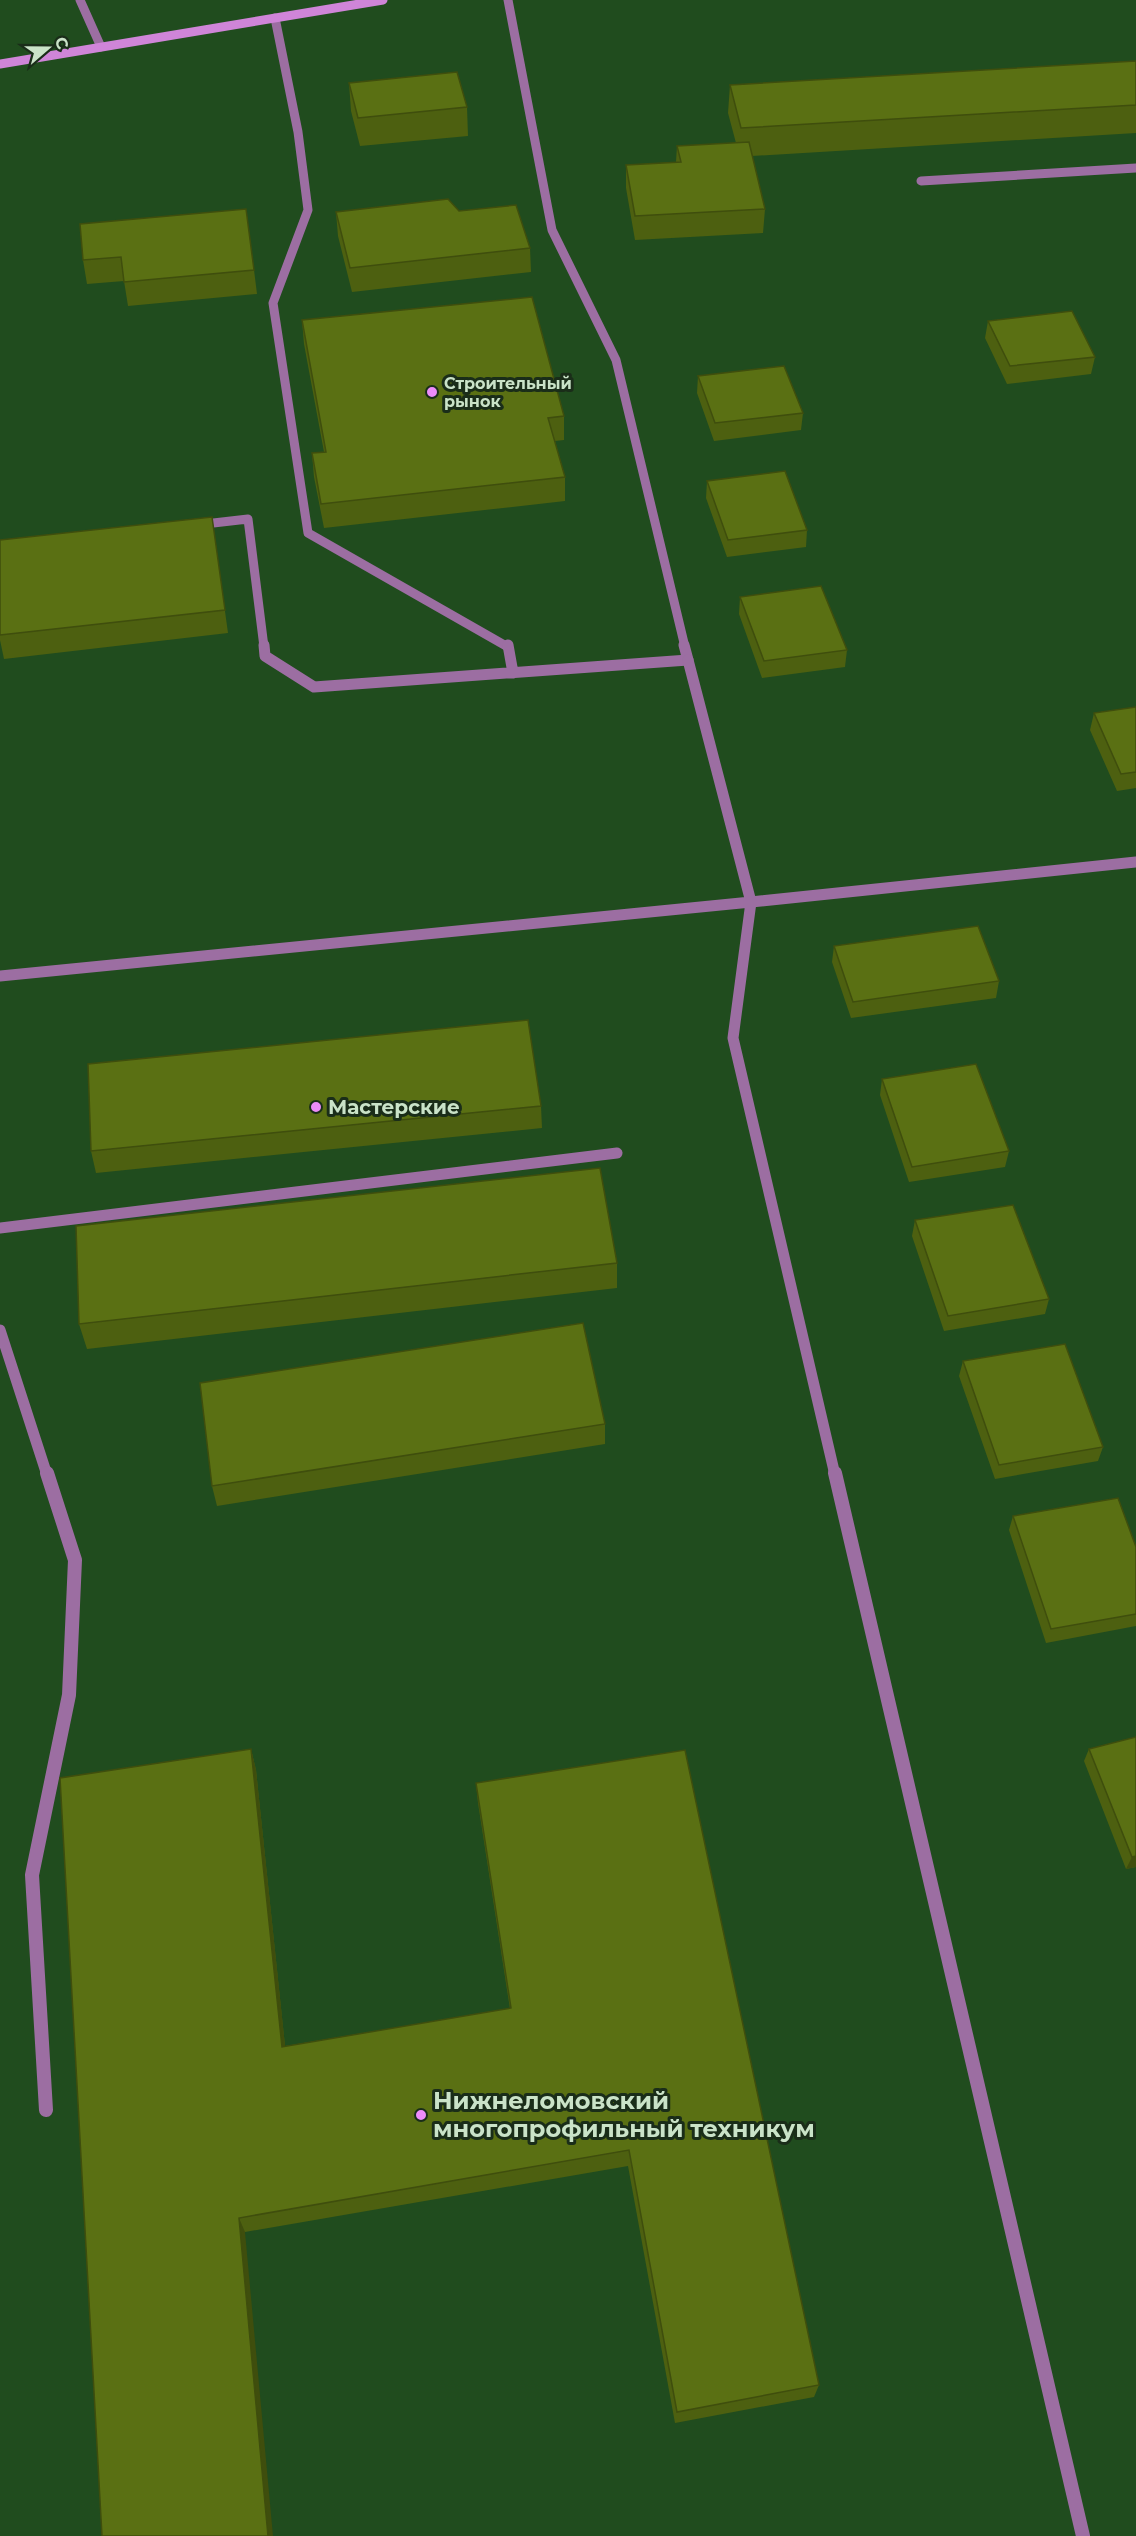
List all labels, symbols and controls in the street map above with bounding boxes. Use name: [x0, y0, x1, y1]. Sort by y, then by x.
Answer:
north arrow: [18, 18, 78, 78]
text: С: [51, 34, 73, 52]
place label: Строительный рынок: [444, 374, 572, 411]
marker: Строительный рынок: [425, 385, 439, 399]
place label: Мастерские: [328, 1095, 460, 1119]
marker: Мастерские: [309, 1100, 323, 1114]
place label: Нижнеломовский многопрофильный техникум: [433, 2086, 815, 2143]
marker: Нижнеломовский многопрофильный техникум: [414, 2108, 428, 2122]

